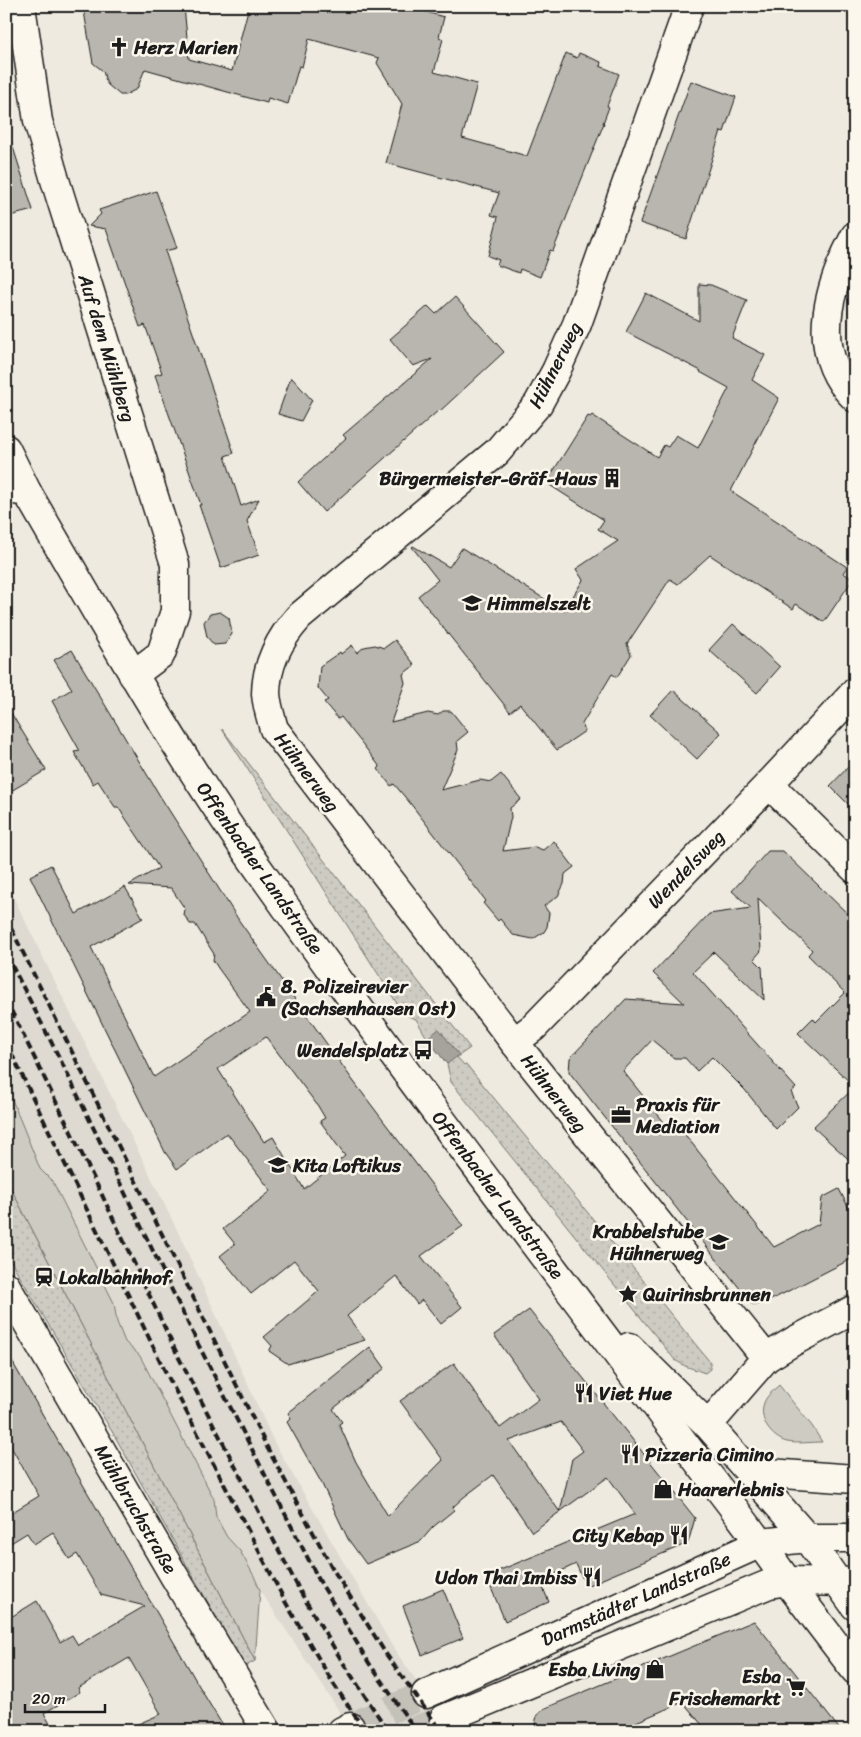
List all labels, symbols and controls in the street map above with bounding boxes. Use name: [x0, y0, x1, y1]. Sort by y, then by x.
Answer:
place label: Herz Marien: [133, 31, 239, 64]
church icon: Herz Marien: [108, 36, 130, 58]
street label: Auf dem Mühlberg: [68, 269, 145, 427]
street label: Hühnerweg: [519, 315, 591, 414]
place label: Bürgermeister-Gräf-Haus: [379, 462, 598, 495]
building icon: Bürgermeister-Gräf-Haus: [601, 467, 623, 489]
place label: Himmelszelt: [486, 587, 591, 620]
school or university icon: Himmelszelt: [461, 592, 483, 614]
street label: Hühnerweg: [266, 725, 349, 820]
street label: Offenbacher Landstraße: [188, 775, 332, 961]
street label: Wendelsweg: [639, 821, 733, 917]
place label: 8. Polizeirevier (Sachsenhausen Ost): [280, 970, 456, 1025]
public building icon: 8. Polizeirevier (Sachsenhausen Ost): [255, 986, 277, 1008]
place label: Wendelsplatz: [297, 1034, 409, 1067]
bus stop icon: Wendelsplatz: [412, 1039, 434, 1061]
street label: Hühnerweg: [512, 1046, 596, 1140]
place label: Praxis für Mediation: [635, 1088, 721, 1143]
street label: Offenbacher Landstraße: [423, 1103, 573, 1287]
office icon: Praxis für Mediation: [610, 1104, 632, 1126]
place label: Kita Loftikus: [292, 1149, 402, 1182]
school or university icon: Kita Loftikus: [267, 1154, 289, 1176]
place label: Krabbelstube Hühnerweg: [592, 1215, 704, 1270]
school or university icon: Krabbelstube Hühnerweg: [708, 1231, 730, 1253]
place label: Lokalbahnhof: [59, 1261, 174, 1294]
station icon: Lokalbahnhof: [33, 1266, 55, 1288]
place label: Quirinsbrunnen: [643, 1278, 772, 1311]
place icon: Quirinsbrunnen: [617, 1283, 639, 1305]
place label: Viet Hue: [599, 1377, 672, 1410]
restaurant icon: Viet Hue: [573, 1382, 595, 1404]
street label: Mühlbruchstraße: [85, 1438, 187, 1580]
place label: Pizzeria Cimino: [645, 1438, 774, 1471]
restaurant icon: Pizzeria Cimino: [619, 1443, 641, 1465]
place label: Haarerlebnis: [677, 1473, 785, 1506]
shop icon: Haarerlebnis: [652, 1478, 674, 1500]
place label: City Kebap: [572, 1519, 665, 1552]
restaurant icon: City Kebap: [668, 1524, 690, 1546]
street label: Darmstädter Landstraße: [536, 1542, 737, 1656]
place label: Udon Thai Imbiss: [435, 1561, 578, 1594]
restaurant icon: Udon Thai Imbiss: [581, 1566, 603, 1588]
place label: Esba Living: [548, 1653, 640, 1686]
shop icon: Esba Living: [644, 1658, 666, 1680]
place label: Esba Frischemarkt: [668, 1660, 782, 1715]
supermarket icon: Esba Frischemarkt: [785, 1676, 807, 1698]
scale bar: [25, 1682, 105, 1714]
text: 20 m: [32, 1686, 66, 1712]

